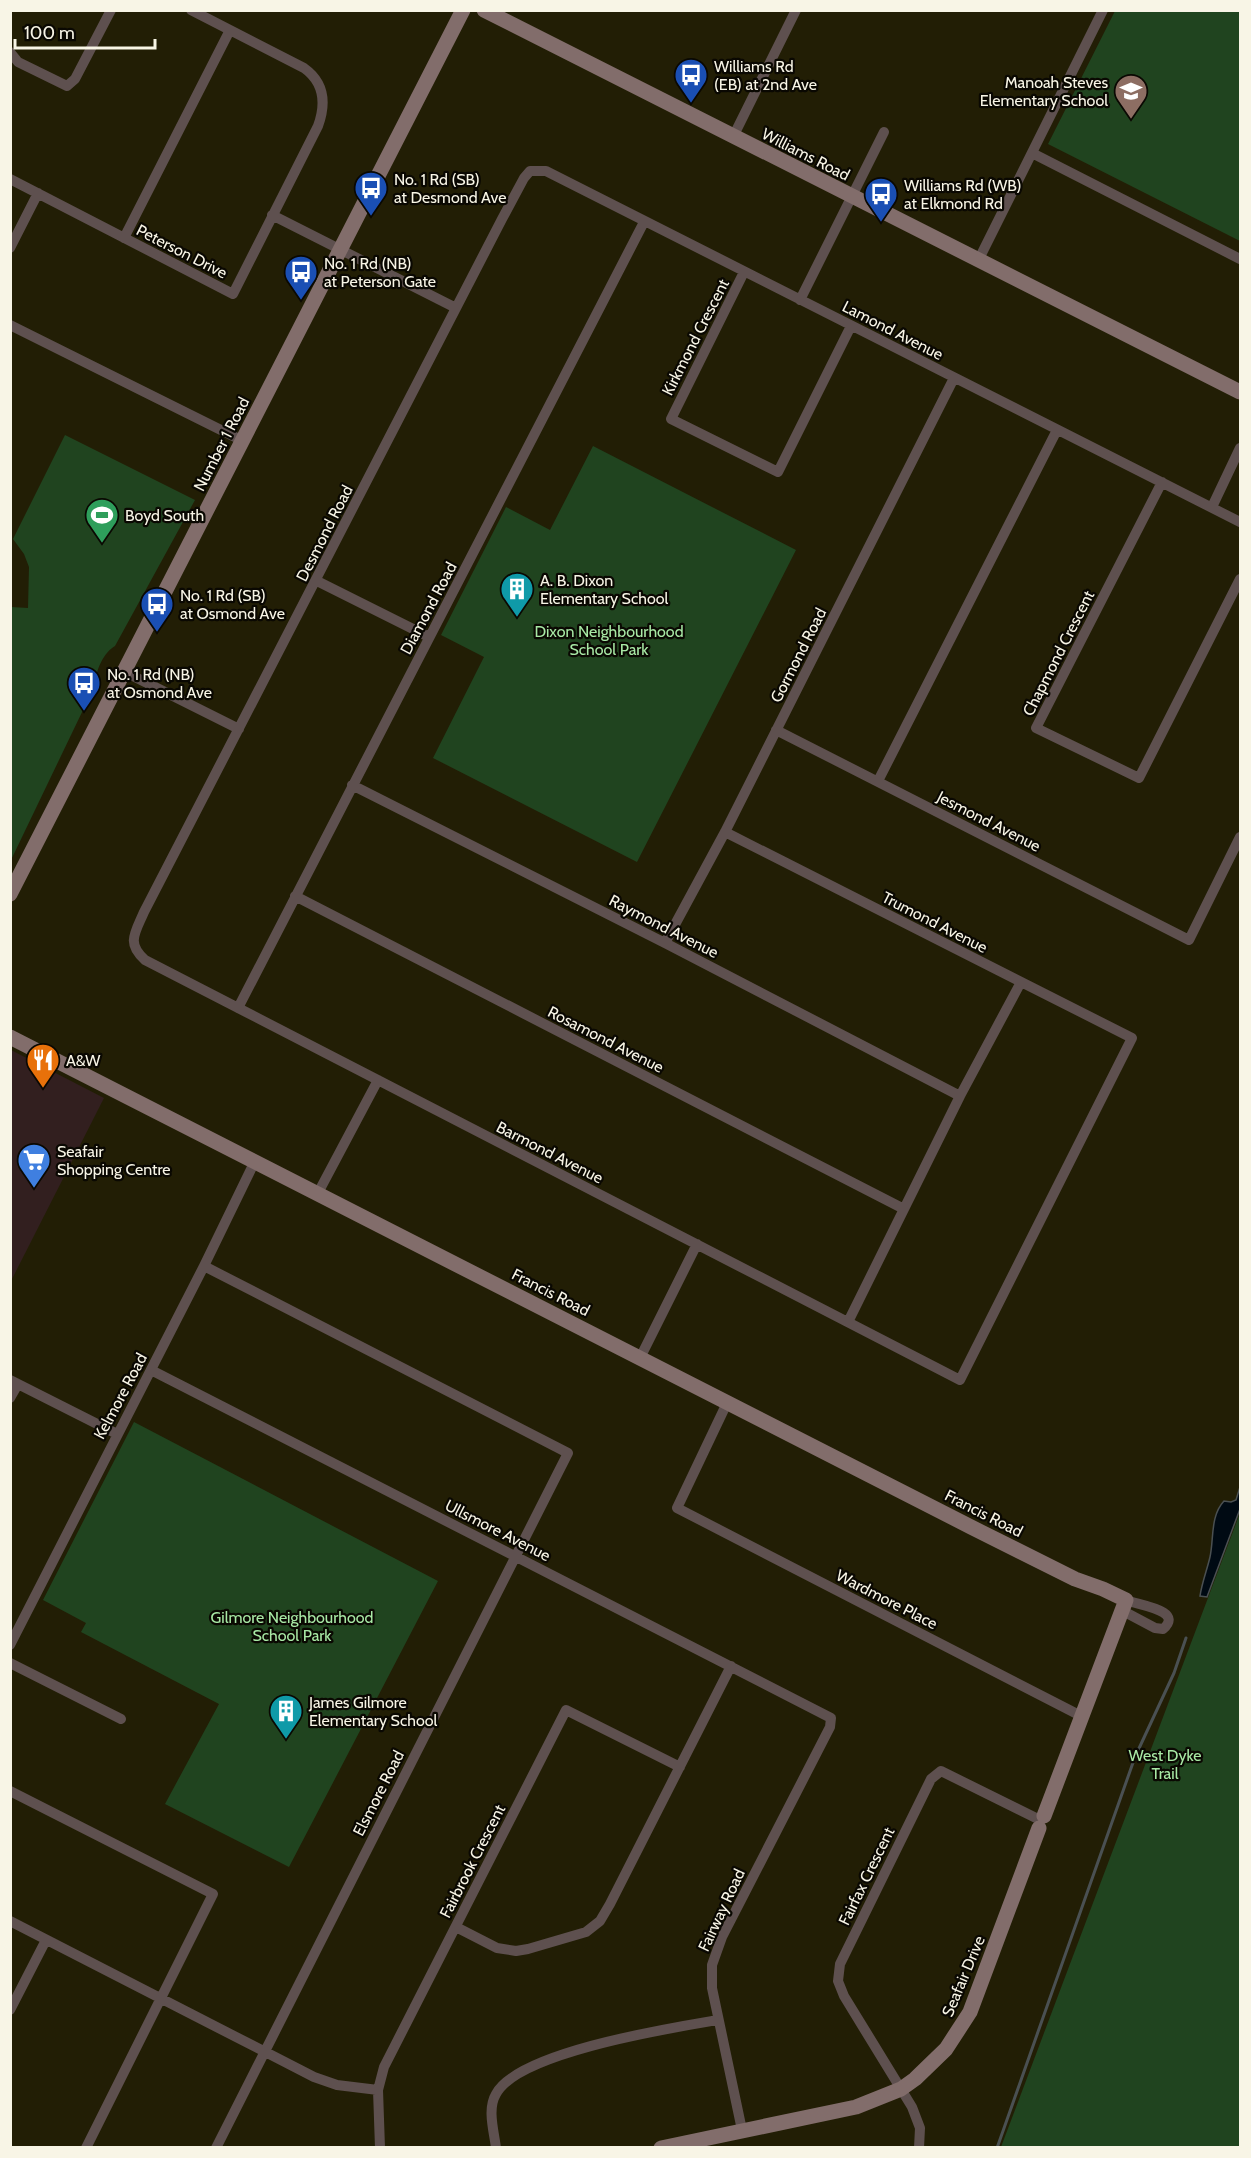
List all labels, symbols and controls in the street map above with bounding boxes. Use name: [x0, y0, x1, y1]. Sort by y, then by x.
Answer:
scale bar: [15, 12, 154, 50]
text: 100 m: [24, 22, 75, 44]
bus stop icon: Williams Rd (EB) at 2nd Ave: [673, 57, 709, 104]
place label: Williams Rd (EB) at 2nd Ave: [714, 57, 817, 94]
place label: Manoah Steves Elementary School: [980, 73, 1108, 110]
school or university icon: Manoah Steves Elementary School: [1113, 73, 1149, 120]
street label: Williams Road: [759, 124, 853, 185]
bus stop icon: No. 1 Rd (SB) at Desmond Ave: [353, 170, 389, 217]
place label: No. 1 Rd (SB) at Desmond Ave: [394, 170, 506, 207]
bus stop icon: Williams Rd (WB) at Elkmond Rd: [863, 176, 899, 223]
place label: Williams Rd (WB) at Elkmond Rd: [904, 176, 1021, 213]
street label: Peterson Drive: [133, 220, 230, 283]
bus stop icon: No. 1 Rd (NB) at Peterson Gate: [283, 254, 319, 301]
place label: No. 1 Rd (NB) at Peterson Gate: [324, 254, 436, 291]
street label: Kirkmond Crescent: [658, 275, 733, 399]
street label: Lamond Avenue: [839, 297, 946, 364]
street label: Number 1 Road: [190, 394, 253, 494]
street label: Desmond Road: [292, 482, 357, 584]
sports icon: Boyd South: [84, 497, 120, 544]
place label: Boyd South: [125, 506, 204, 525]
street label: Diamond Road: [396, 559, 461, 658]
building icon: A. B. Dixon Elementary School: [499, 571, 535, 618]
place label: A. B. Dixon Elementary School: [540, 571, 668, 608]
bus stop icon: No. 1 Rd (SB) at Osmond Ave: [139, 586, 175, 633]
place label: No. 1 Rd (SB) at Osmond Ave: [180, 586, 285, 623]
street label: Chapmond Crescent: [1019, 587, 1099, 719]
street label: Gormond Road: [766, 605, 830, 706]
park label: Dixon Neighbourhood School Park: [534, 622, 684, 659]
bus stop icon: No. 1 Rd (NB) at Osmond Ave: [66, 665, 102, 712]
place label: No. 1 Rd (NB) at Osmond Ave: [107, 665, 212, 702]
street label: Jesmond Avenue: [933, 787, 1044, 856]
street label: Trumond Avenue: [879, 888, 991, 957]
street label: Raymond Avenue: [606, 891, 722, 962]
street label: Rosamond Avenue: [545, 1002, 667, 1077]
restaurant icon: A&W: [25, 1042, 61, 1089]
place label: A&W: [66, 1051, 101, 1070]
street label: Barmond Avenue: [493, 1117, 606, 1188]
supermarket icon: Seafair Shopping Centre: [16, 1142, 52, 1189]
place label: Seafair Shopping Centre: [57, 1142, 171, 1179]
street label: Francis Road: [509, 1265, 593, 1320]
street label: Kelmore Road: [90, 1350, 151, 1442]
street label: Francis Road: [942, 1486, 1026, 1541]
street label: Ullsmore Avenue: [442, 1496, 554, 1565]
street label: Wardmore Place: [833, 1566, 941, 1633]
park label: Gilmore Neighbourhood School Park: [211, 1608, 373, 1645]
building icon: James Gilmore Elementary School: [268, 1693, 304, 1740]
place label: James Gilmore Elementary School: [308, 1693, 437, 1730]
park label: West Dyke Trail: [1128, 1746, 1202, 1783]
street label: Elsmore Road: [349, 1747, 408, 1839]
street label: Fairbrook Crescent: [436, 1801, 509, 1921]
street label: Fairfax Crescent: [835, 1824, 899, 1928]
street label: Fairway Road: [694, 1866, 749, 1955]
street label: Seafair Drive: [938, 1933, 989, 2019]

